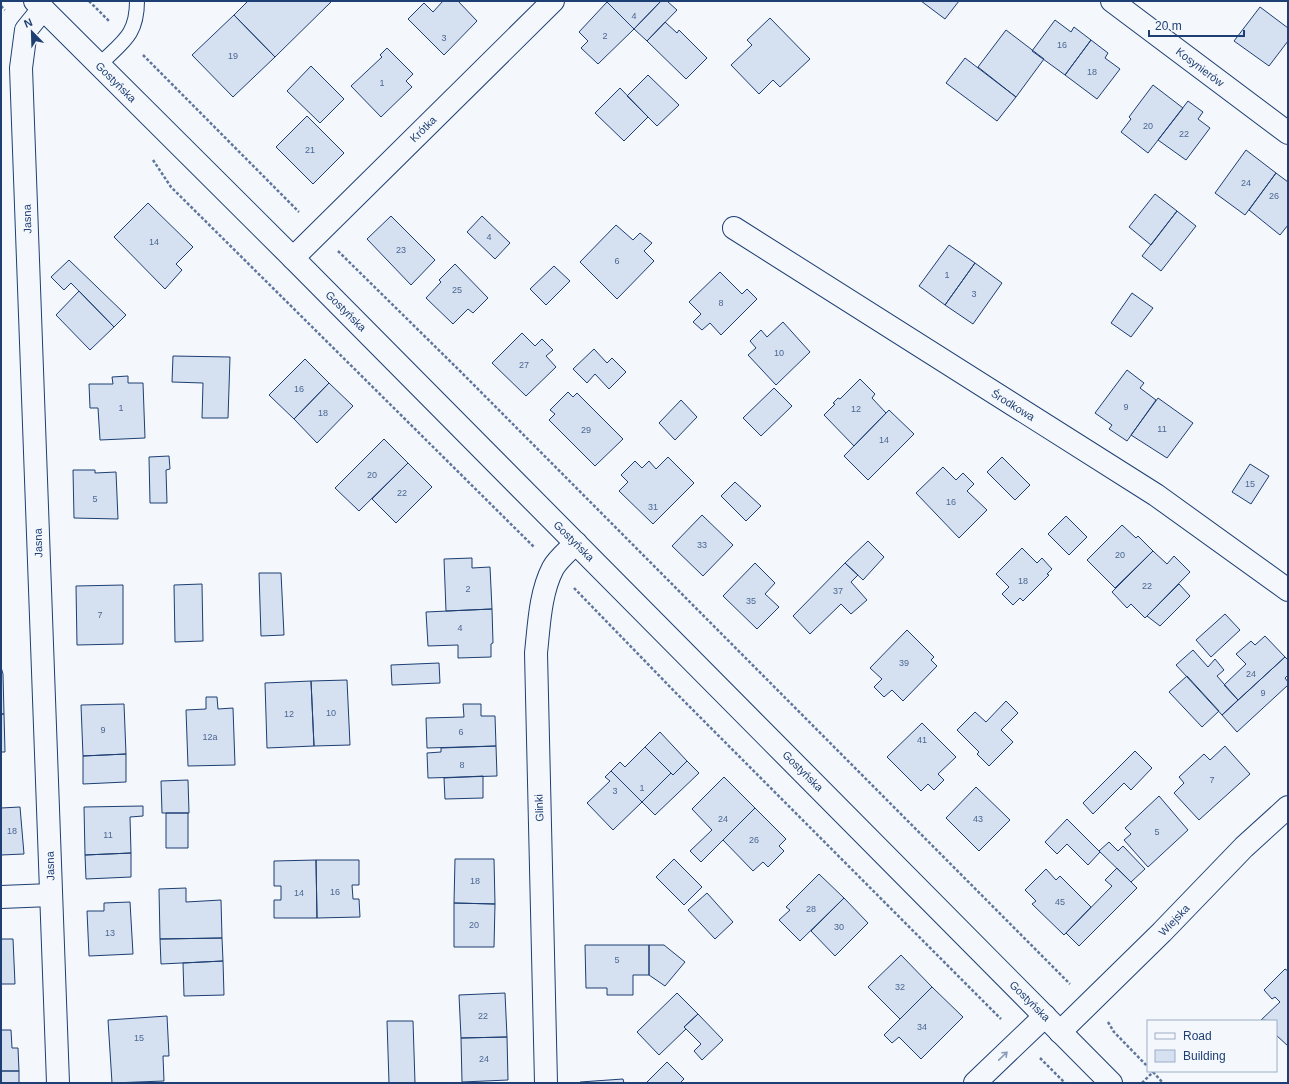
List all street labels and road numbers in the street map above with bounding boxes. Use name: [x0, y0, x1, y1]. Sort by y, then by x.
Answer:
street label: Kosynierów: [1174, 45, 1226, 89]
street label: Gostyńska: [93, 59, 139, 105]
street label: Krótka: [408, 113, 439, 144]
street label: Jasna: [20, 203, 34, 234]
street label: Gostyńska: [323, 288, 369, 334]
street label: Środkowa: [989, 387, 1038, 424]
street label: Gostyńska: [551, 518, 597, 564]
street label: Jasna: [31, 527, 45, 558]
street label: Gostyńska: [780, 748, 826, 794]
street label: Glinki: [533, 794, 545, 822]
street label: Jasna: [43, 850, 57, 881]
street label: Wiejska: [1156, 901, 1192, 938]
street label: Gostyńska: [1007, 978, 1053, 1024]

